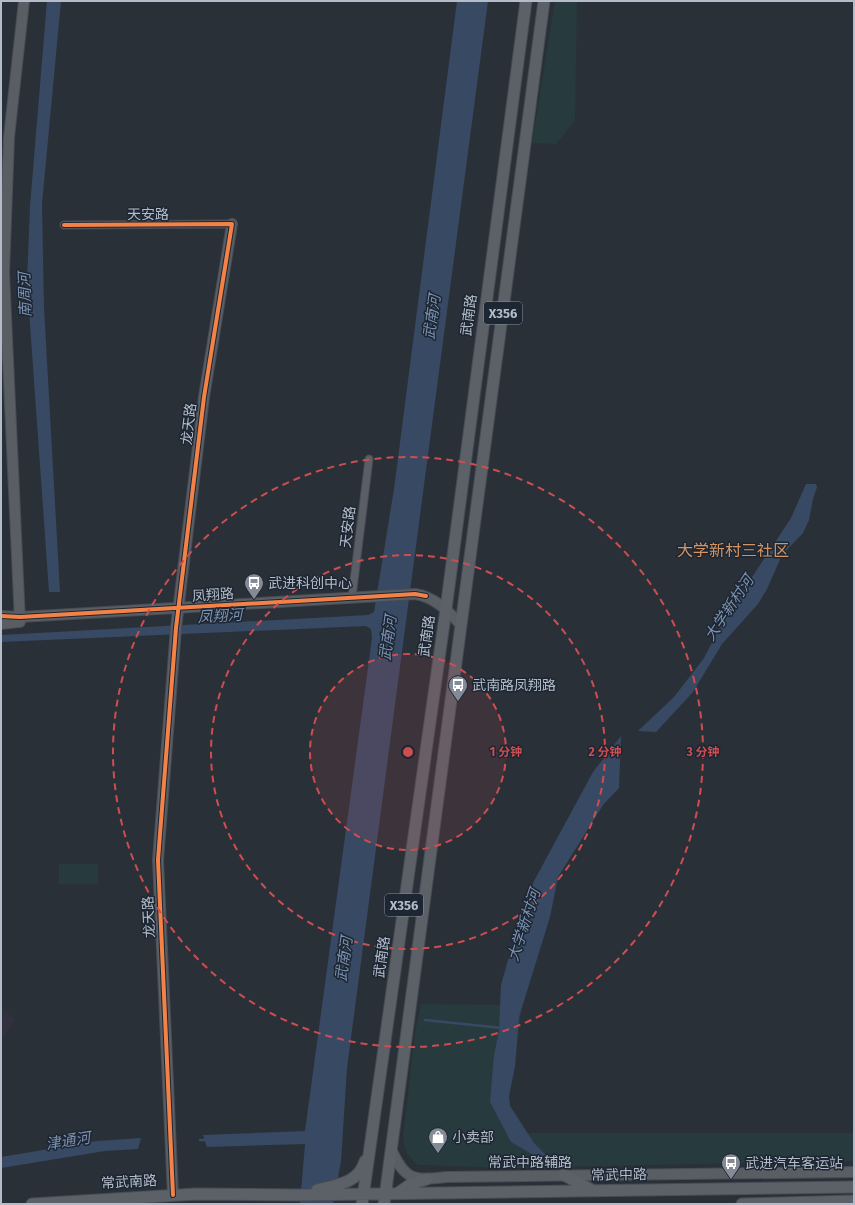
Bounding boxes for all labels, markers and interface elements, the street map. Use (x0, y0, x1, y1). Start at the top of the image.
street label: 天安路 (127, 206, 169, 223)
water label: 南周河 (15, 269, 35, 318)
water label: 武南河 (420, 291, 444, 341)
street label: 武南路 (458, 293, 480, 337)
road number: X356 (484, 302, 522, 324)
street label: 龙天路 (178, 402, 200, 446)
street label: 天安路 (337, 505, 359, 549)
district label: 大学新村三社区 (677, 541, 789, 560)
water label: 大学新村河 (701, 569, 759, 644)
bus stop icon: 武进科创中心 (243, 572, 265, 600)
place label: 武进科创中心 (268, 575, 352, 592)
street label: 凤翔路 (191, 585, 235, 605)
water label: 凤翔河 (197, 606, 246, 626)
water label: 武南河 (376, 612, 400, 662)
street label: 武南路 (416, 614, 438, 658)
bus stop icon: 武南路凤翔路 (447, 674, 469, 702)
place label: 武南路凤翔路 (472, 677, 556, 694)
centre of rings (401, 745, 415, 759)
text: 1 分钟 (490, 745, 522, 759)
text: 2 分钟 (588, 745, 622, 759)
text: 3 分钟 (685, 745, 720, 759)
water label: 大学新村河 (504, 884, 545, 963)
road number: X356 (385, 894, 423, 916)
street label: 龙天路 (139, 896, 159, 938)
water label: 武南河 (332, 933, 356, 983)
street label: 武南路 (371, 935, 393, 979)
shop icon: 小卖部 (427, 1126, 449, 1154)
water label: 津通河 (44, 1128, 95, 1153)
place label: 小卖部 (452, 1129, 494, 1146)
bus stop icon: 武进汽车客运站 (720, 1152, 742, 1180)
street label: 常武中路辅路 (488, 1154, 572, 1171)
place label: 武进汽车客运站 (745, 1155, 843, 1172)
street label: 常武中路 (591, 1166, 647, 1184)
street label: 常武南路 (101, 1172, 157, 1192)

